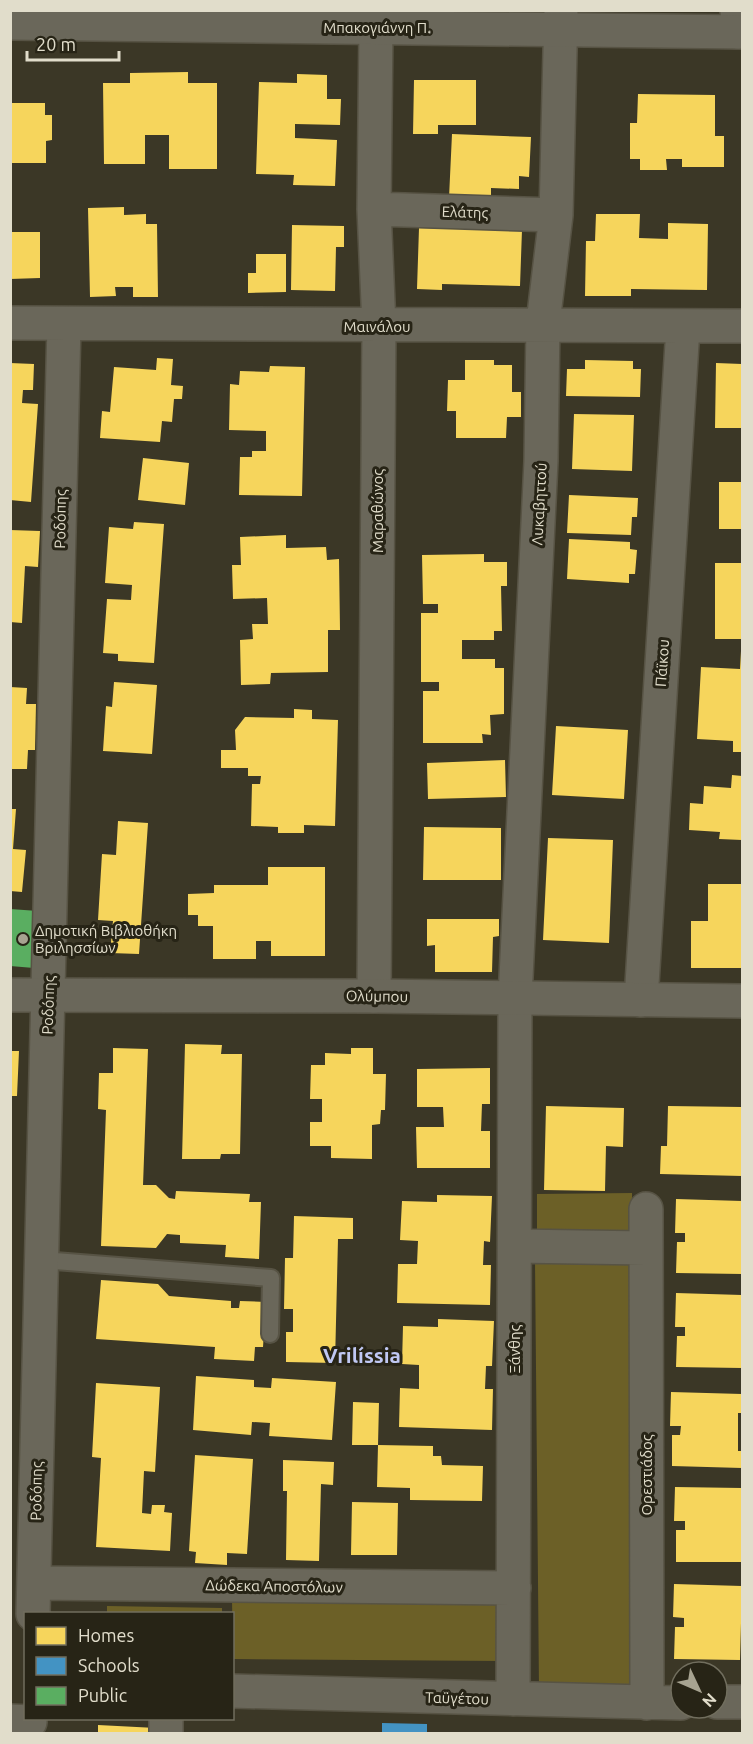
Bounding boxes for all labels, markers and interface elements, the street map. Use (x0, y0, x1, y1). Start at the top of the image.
street label: Μπακογιάννη Π. (323, 19, 431, 36)
scale bar (27, 24, 118, 62)
text: 20 m (36, 34, 76, 54)
street label: Ελάτης (441, 203, 489, 221)
street label: Μαινάλου (343, 318, 411, 335)
street label: Λυκαβηττού (528, 462, 550, 546)
street label: Μαραθώνος (369, 469, 386, 553)
street label: Ροδόπης (51, 489, 69, 549)
street label: Πάϊκου (652, 638, 672, 688)
place label: Δημοτική Βιβλιοθήκη Βριλησσίων (35, 922, 177, 956)
marker: Δημοτική Βιβλιοθήκη Βριλησσίων (16, 932, 30, 946)
street label: Ροδόπης (38, 975, 58, 1035)
street label: Ολύμπου (346, 987, 408, 1005)
street label: Ξάνθης (506, 1324, 523, 1373)
district label: Vrilíssia (323, 1343, 401, 1367)
street label: Ορεστιάδος (638, 1434, 655, 1516)
street label: Ροδόπης (27, 1461, 45, 1521)
street label: Δώδεκα Αποστόλων (205, 1576, 343, 1596)
legend (24, 1612, 234, 1720)
text: Homes (78, 1625, 135, 1645)
text: Schools (78, 1655, 140, 1675)
north arrow (669, 1660, 729, 1720)
text: Public (78, 1685, 127, 1705)
street label: Ταϋγέτου (425, 1688, 489, 1708)
text: N (699, 1690, 720, 1711)

